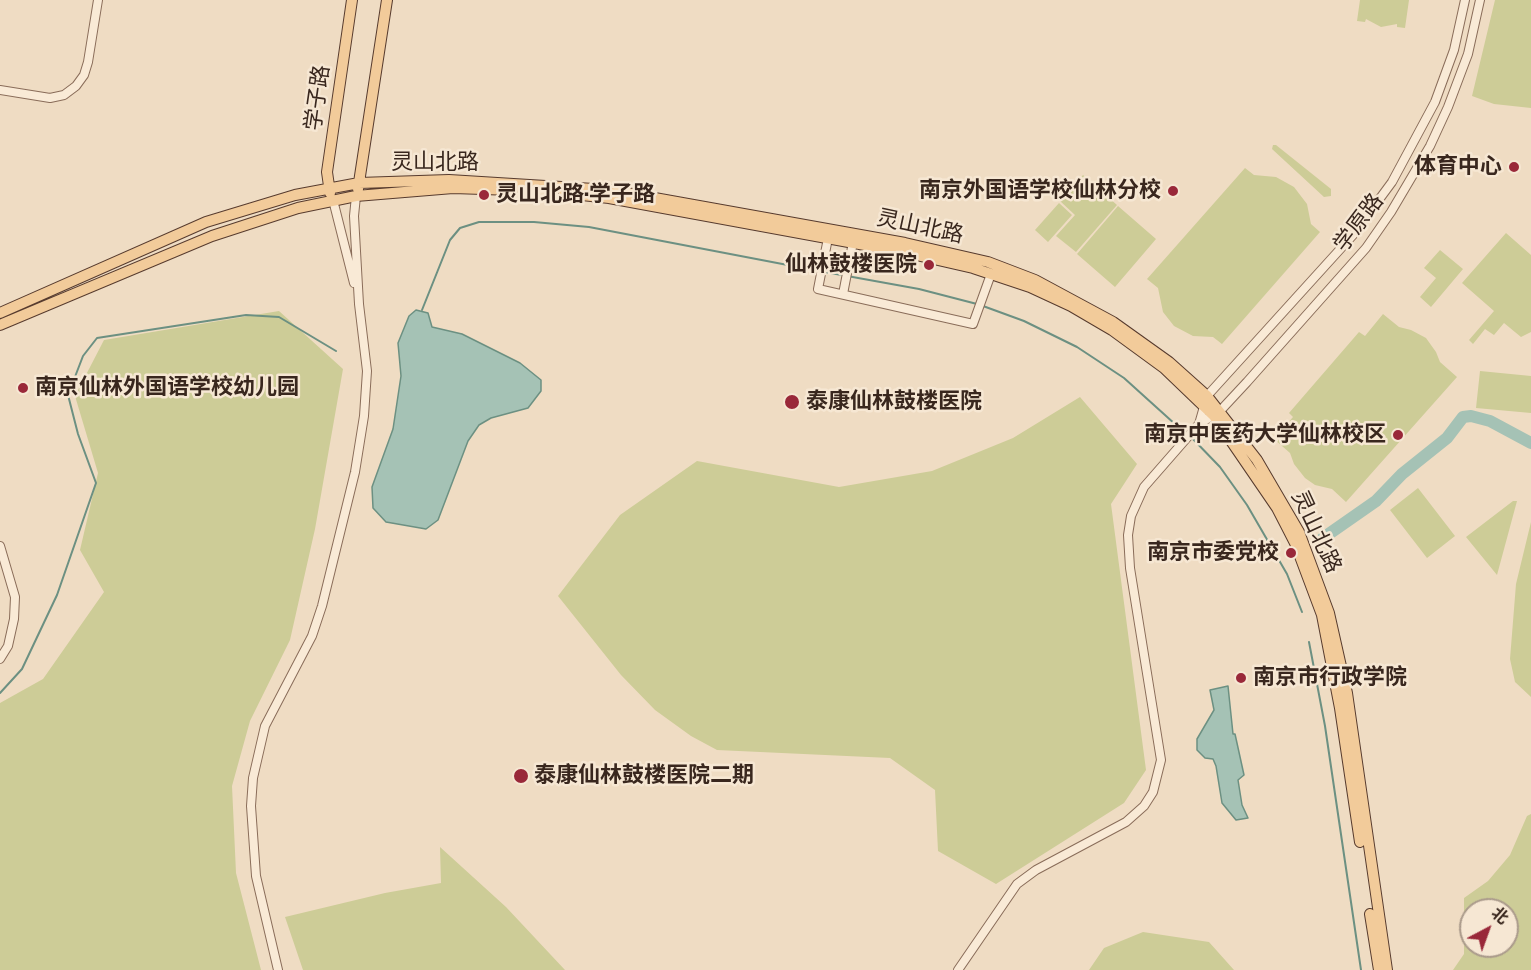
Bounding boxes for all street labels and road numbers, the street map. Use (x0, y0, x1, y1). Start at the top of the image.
street label: 学子路 (300, 63, 336, 133)
street label: 灵山北路 (391, 150, 479, 176)
street label: 学原路 (1329, 189, 1389, 257)
street label: 灵山北路 (874, 205, 966, 249)
street label: 灵山北路 (1285, 487, 1347, 577)

